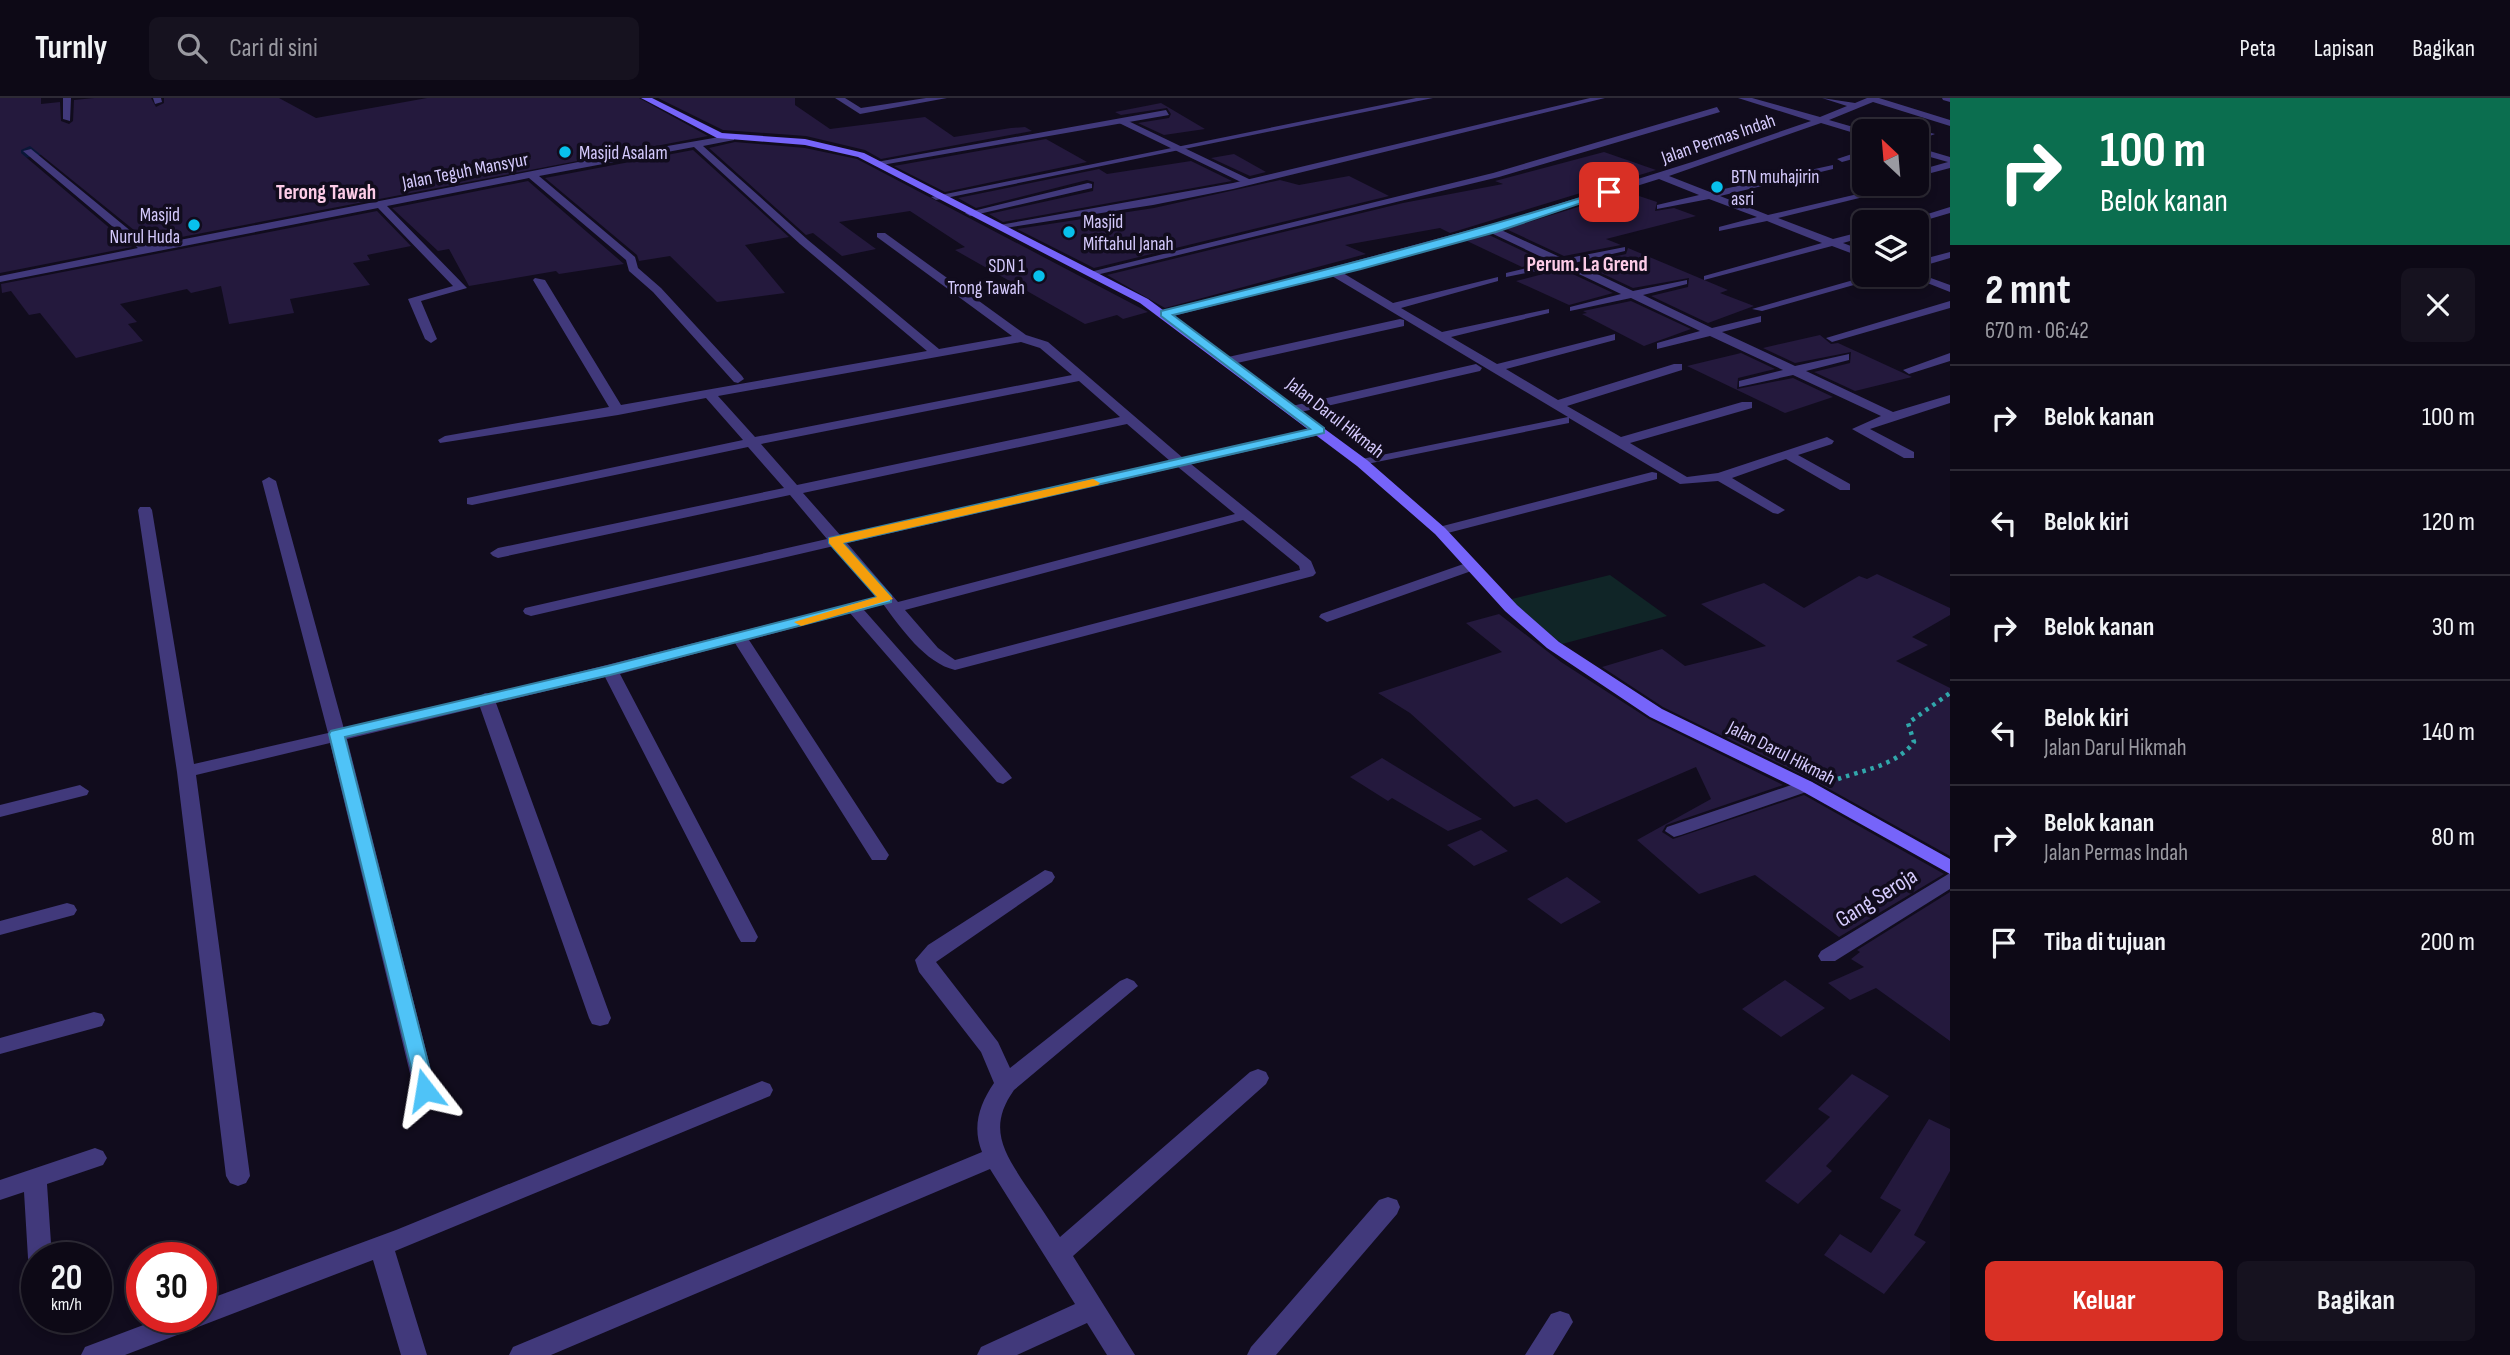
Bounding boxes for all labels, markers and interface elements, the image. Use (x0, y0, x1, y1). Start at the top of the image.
search box (149, 17, 639, 80)
text: Turnly (35, 28, 107, 68)
icon: search (173, 29, 211, 67)
text: Cari di sini (229, 33, 318, 64)
text: Peta (2240, 34, 2276, 63)
text: Lapisan (2314, 34, 2374, 63)
text: Bagikan (2412, 34, 2475, 63)
street label: Jalan Permas Indah (1658, 109, 1779, 170)
north arrow (1852, 119, 1928, 196)
map controls (1852, 119, 1929, 287)
text: 100 m (2100, 122, 2206, 181)
icon: right (1985, 126, 2076, 217)
place label: Masjid Asalam (579, 142, 668, 165)
marker: Masjid Asalam (557, 144, 573, 160)
street label: Jalan Teguh Mansyur (399, 148, 531, 195)
pin (1579, 162, 1639, 222)
place label: BTN muhajirin asri (1731, 166, 1819, 211)
icon: arrive (1590, 173, 1628, 211)
marker: BTN muhajirin asri (1709, 179, 1725, 195)
district label: Terong Tawah (276, 180, 376, 205)
text: Belok kanan (2100, 182, 2228, 221)
place label: Masjid Nurul Huda (110, 204, 180, 249)
button: layers (1852, 210, 1929, 287)
place label: Masjid Miftahul Janah (1083, 211, 1174, 256)
marker: Masjid Nurul Huda (186, 217, 202, 233)
marker: Masjid Miftahul Janah (1061, 224, 1077, 240)
district label: Perum. La Grend (1526, 252, 1648, 277)
place label: SDN 1 Trong Tawah (947, 255, 1025, 300)
text: 2 mnt (1985, 265, 2071, 316)
marker: SDN 1 Trong Tawah (1031, 268, 1047, 284)
button: close (2401, 268, 2475, 342)
text: 670 m · 06:42 (1985, 317, 2089, 345)
street label: Jalan Darul Hikmah (1281, 372, 1389, 464)
icon: right (1985, 399, 2023, 437)
text: Belok kanan (2044, 402, 2154, 433)
text: 100 m (2422, 402, 2475, 433)
icon: left (1985, 504, 2023, 542)
text: Belok kiri (2044, 507, 2129, 538)
text: 120 m (2422, 507, 2475, 538)
icon: right (1985, 609, 2023, 647)
text: Belok kanan (2044, 612, 2154, 643)
text: 30 m (2432, 612, 2475, 643)
text: Belok kiri (2044, 703, 2129, 734)
icon: left (1985, 714, 2023, 752)
street label: Jalan Darul Hikmah (1723, 716, 1839, 790)
text: 140 m (2423, 717, 2475, 748)
text: Jalan Darul Hikmah (2044, 734, 2187, 762)
text: Belok kanan (2044, 808, 2154, 839)
icon: right (1985, 819, 2023, 857)
text: 80 m (2431, 822, 2475, 853)
text: Jalan Permas Indah (2044, 839, 2188, 867)
street label: Gang Seroja (1831, 862, 1922, 934)
icon: arrive (1985, 924, 2023, 962)
text: Tiba di tujuan (2044, 927, 2166, 958)
text: 200 m (2420, 927, 2475, 958)
position arrow (388, 1053, 462, 1127)
speed limit sign: 30 (126, 1242, 217, 1333)
text: 20 (51, 1257, 83, 1300)
button: Keluar (1985, 1261, 2223, 1341)
button: Bagikan (2237, 1261, 2475, 1341)
text: km/h (51, 1294, 82, 1315)

